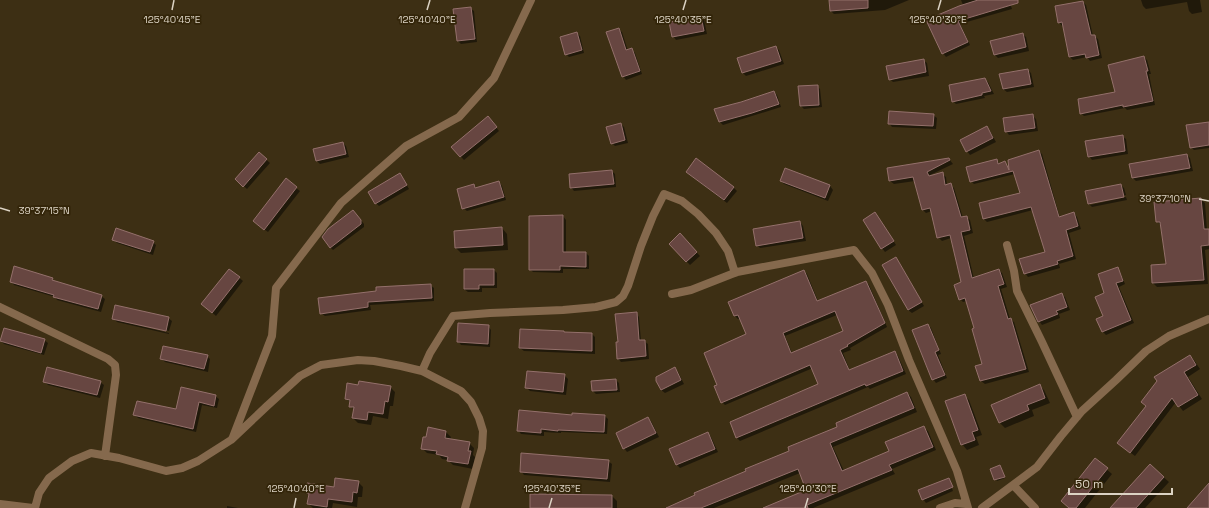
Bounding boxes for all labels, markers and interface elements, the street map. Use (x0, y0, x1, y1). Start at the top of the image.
text: 125°40'45"E (144, 13, 201, 26)
text: 125°40'40"E (398, 13, 456, 26)
text: 125°40'35"E (654, 13, 712, 26)
text: 125°40'30"E (909, 13, 967, 26)
text: 39°37'10"N (1139, 192, 1191, 205)
text: 39°37'15"N (18, 204, 70, 217)
scale bar (1069, 470, 1172, 496)
text: 50 m (1075, 476, 1103, 492)
text: 125°40'40"E (267, 482, 325, 495)
text: 125°40'35"E (523, 482, 581, 495)
text: 125°40'30"E (779, 482, 837, 495)

